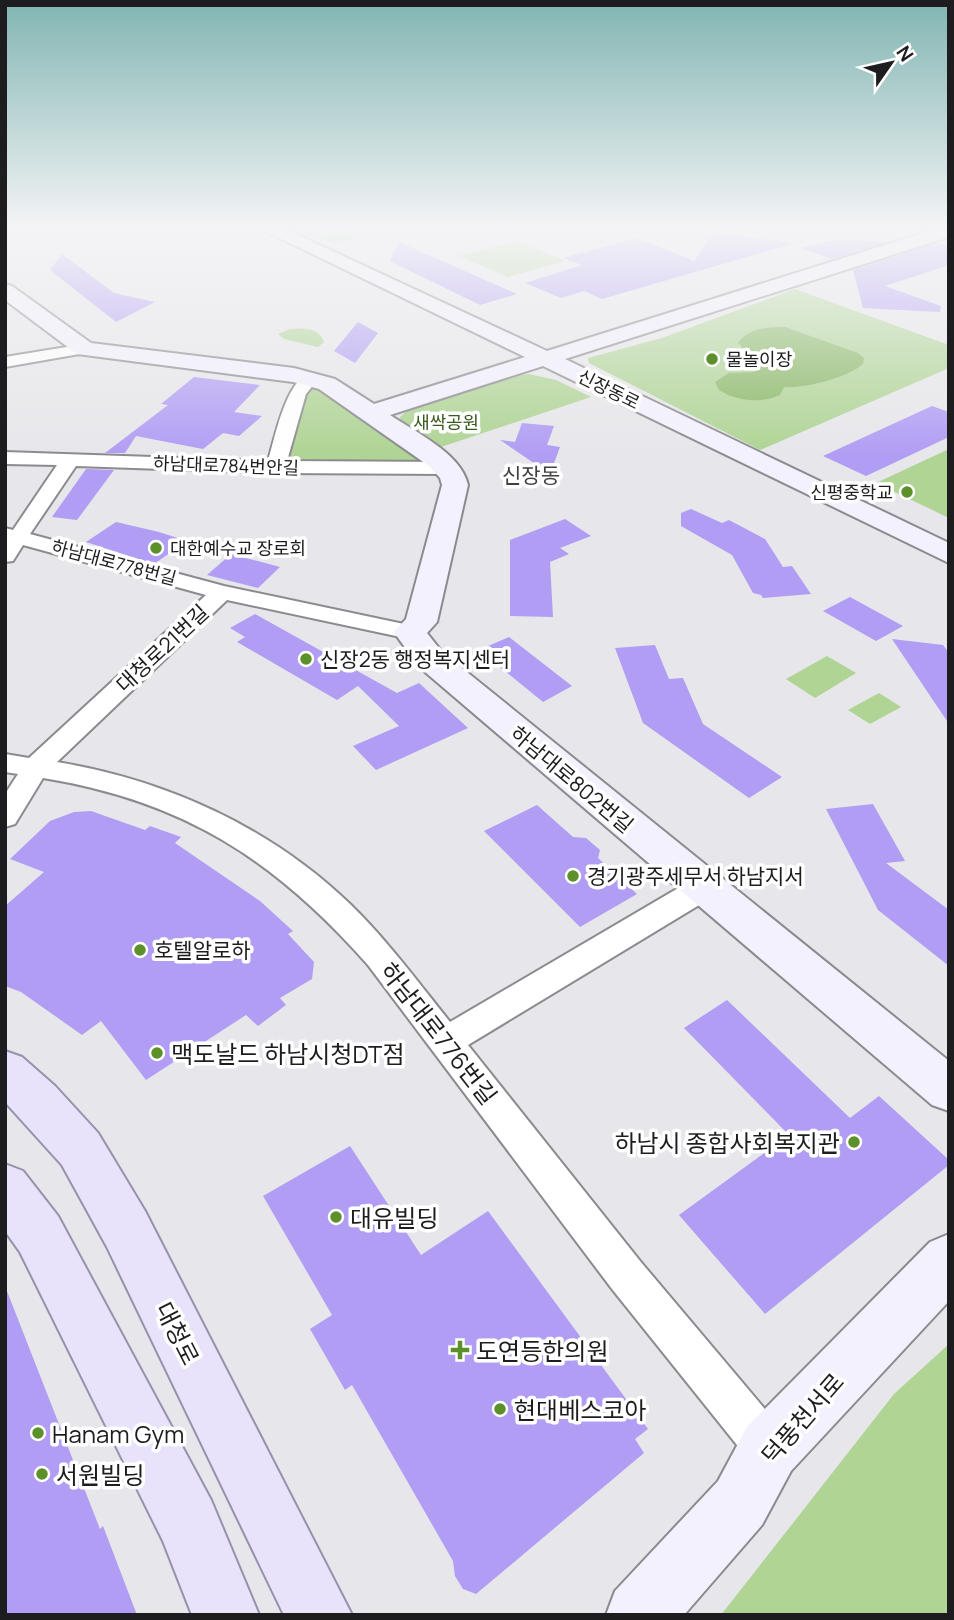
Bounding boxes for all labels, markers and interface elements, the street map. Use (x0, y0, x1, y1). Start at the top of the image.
north arrow (856, 28, 926, 98)
text: N (890, 41, 920, 66)
place label: 물놀이장 (726, 347, 792, 371)
marker: 물놀이장 (704, 351, 720, 367)
street label: 신장동로 (574, 364, 644, 414)
park label: 새싹공원 (413, 410, 479, 434)
street label: 하남대로784번안길 (153, 450, 299, 480)
district label: 신장동 (502, 461, 560, 489)
place label: 신평중학교 (810, 480, 893, 504)
marker: 신평중학교 (899, 484, 915, 500)
street label: 하남대로778번길 (49, 534, 179, 590)
place label: 대한예수교 장로회 (170, 536, 306, 560)
marker: 대한예수교 장로회 (148, 540, 164, 556)
street label: 대청로21번길 (110, 598, 214, 698)
place label: 신장2동 행정복지센터 (320, 645, 510, 673)
marker: 신장2동 행정복지센터 (298, 651, 314, 667)
street label: 하남대로802번길 (504, 719, 640, 839)
place label: 경기광주세무서 하남지서 (587, 862, 804, 890)
marker: 경기광주세무서 하남지서 (565, 868, 581, 884)
place label: 호텔알로하 (154, 936, 251, 964)
marker: 호텔알로하 (132, 942, 148, 958)
street label: 하남대로776번길 (373, 955, 505, 1111)
place label: 맥도날드 하남시청DT점 (171, 1037, 404, 1070)
marker: 맥도날드 하남시청DT점 (149, 1045, 165, 1061)
place label: 하남시 종합사회복지관 (614, 1126, 840, 1159)
marker: 하남시 종합사회복지관 (846, 1134, 862, 1150)
place label: 대유빌딩 (350, 1201, 438, 1234)
marker: 대유빌딩 (328, 1209, 344, 1225)
street label: 대청로 (148, 1296, 208, 1370)
place label: 도연등한의원 (476, 1334, 608, 1367)
marker: 도연등한의원 (450, 1340, 470, 1360)
street label: 덕풍천서로 (753, 1366, 851, 1470)
place label: 현대베스코아 (514, 1393, 646, 1426)
marker: 현대베스코아 (492, 1401, 508, 1417)
place label: Hanam Gym (52, 1417, 184, 1450)
marker: Hanam Gym (30, 1425, 46, 1441)
place label: 서원빌딩 (56, 1458, 144, 1491)
marker: 서원빌딩 (34, 1466, 50, 1482)

